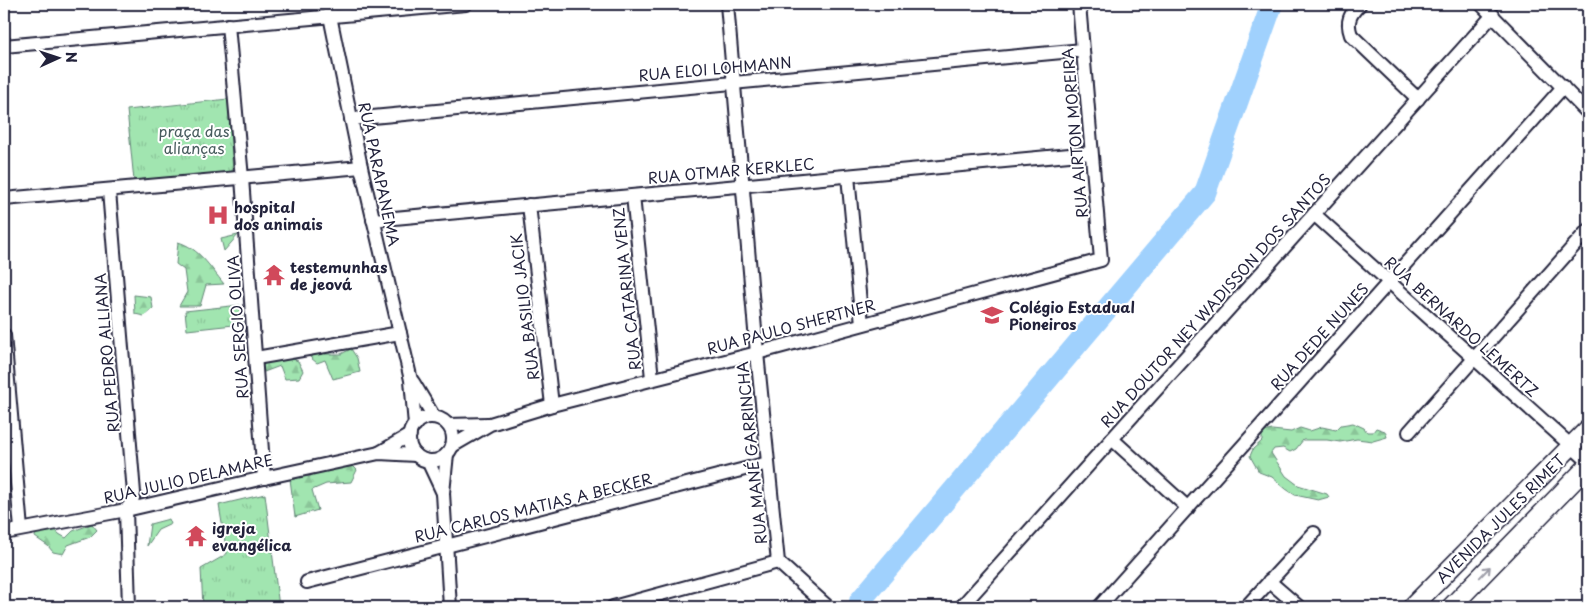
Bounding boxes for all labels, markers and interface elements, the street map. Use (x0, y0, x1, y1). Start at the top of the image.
north arrow (32, 32, 82, 82)
street label: RUA AIRTON MOREIRA (1055, 47, 1093, 219)
street label: RUA ELOI LOHMANN (637, 50, 793, 86)
text: N (61, 51, 82, 63)
street label: RUA PARAPANEMA (353, 100, 407, 248)
park label: praça das alianças (159, 119, 230, 159)
street label: RUA OTMAR KERKLEC (647, 151, 815, 189)
street label: RUA DOUTOR NEY WADISSON DOS SANTOS (1094, 168, 1336, 432)
place label: hospital dos animais (234, 195, 323, 235)
hospital icon: hospital dos animais (205, 202, 231, 228)
street label: RUA CATARINA VENZ (606, 206, 646, 372)
street label: RUA BASILIO JACIK (504, 232, 544, 382)
street label: RUA BERNARDO LEMERTZ (1380, 250, 1544, 402)
street label: RUA SERGIO OLIVA (221, 254, 253, 400)
place label: testemunhas de jeová (290, 255, 388, 295)
temple icon: testemunhas de jeová (261, 262, 287, 288)
street label: RUA PEDRO ALLIANA (88, 272, 124, 434)
street label: RUA DEDE NUNES (1264, 277, 1374, 395)
street label: RUA PAULO SHERTNER (704, 292, 878, 360)
place label: Colégio Estadual Pioneiros (1009, 295, 1135, 335)
school or university icon: Colégio Estadual Pioneiros (979, 302, 1005, 328)
street label: RUA MANÉ GARRINCHA (730, 360, 772, 546)
street label: RUA JULIO DELAMARE (101, 447, 275, 509)
street label: AVENIDA JULES RIMET (1430, 448, 1570, 588)
street label: RUA CARLOS MATIAS A BECKER (412, 466, 654, 548)
place label: igreja evangélica (212, 516, 292, 556)
temple icon: igreja evangélica (183, 523, 209, 549)
one-way arrow (1479, 566, 1491, 579)

